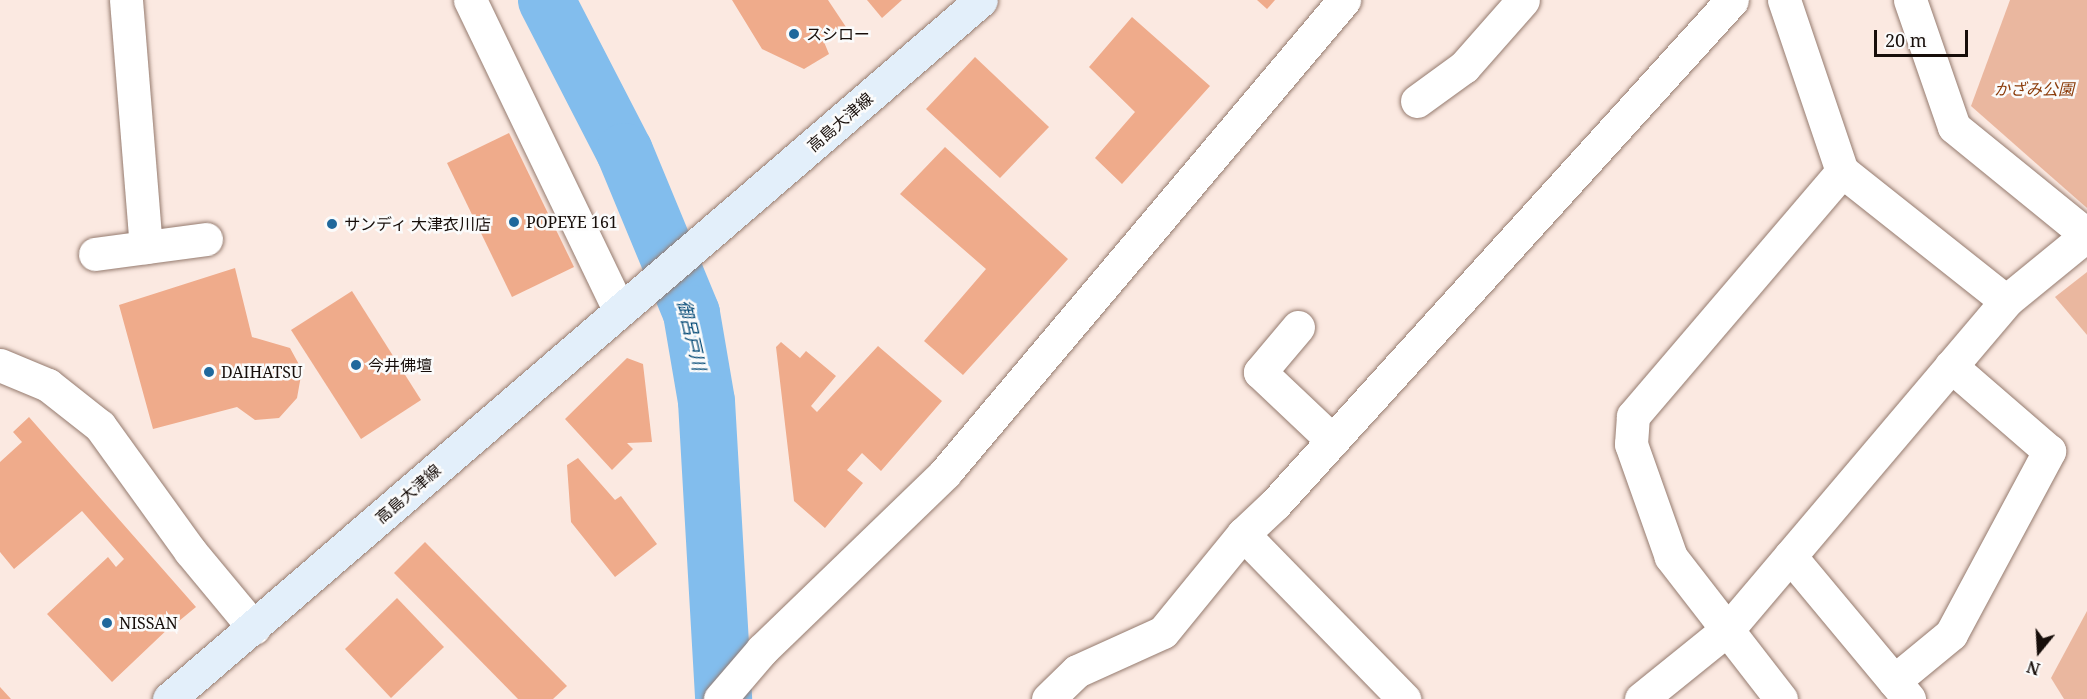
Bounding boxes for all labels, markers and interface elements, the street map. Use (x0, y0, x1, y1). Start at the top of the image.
scale bar (1877, 18, 1972, 56)
place label: スシロー (806, 24, 870, 44)
marker: スシロー (787, 27, 801, 41)
text: 20 m (1885, 28, 1927, 52)
park label: かざみ公園 (1994, 79, 2074, 99)
street label: 高島大津線 (804, 89, 876, 155)
place label: POPEYE 161 (526, 212, 618, 232)
place label: サンディ 大津衣川店 (344, 214, 492, 234)
marker: POPEYE 161 (507, 215, 521, 229)
marker: サンディ 大津衣川店 (325, 217, 339, 231)
water label: 御呂戸川 (673, 297, 711, 373)
place label: 今井佛壇 (368, 355, 432, 375)
marker: 今井佛壇 (349, 358, 363, 372)
place label: DAIHATSU (221, 362, 302, 382)
marker: DAIHATSU (202, 365, 216, 379)
street label: 高島大津線 (372, 461, 444, 527)
place label: NISSAN (119, 613, 178, 633)
marker: NISSAN (100, 616, 114, 630)
north arrow (2009, 621, 2069, 681)
text: N (2024, 656, 2043, 681)

